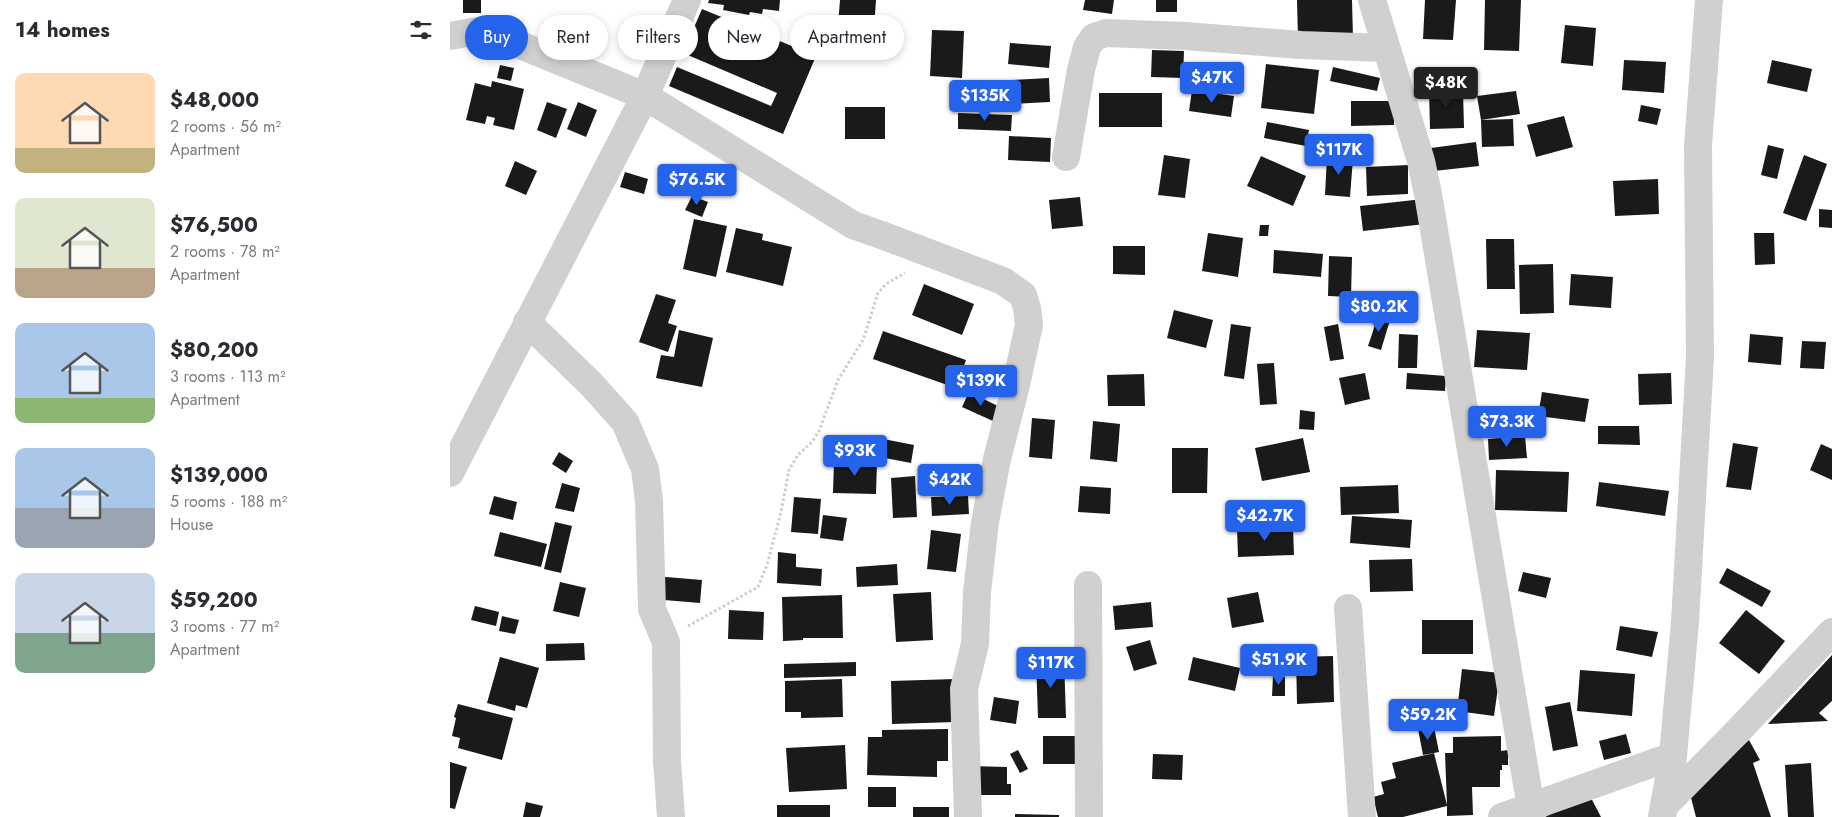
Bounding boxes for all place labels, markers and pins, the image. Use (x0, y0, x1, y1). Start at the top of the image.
pin: $47K (1182, 62, 1242, 104)
pin: $48K (1416, 66, 1476, 109)
pin: $135K (950, 80, 1020, 122)
pin: $117K (1304, 134, 1374, 176)
pin: $76.5K (656, 164, 738, 206)
pin: $80.2K (1338, 290, 1420, 333)
pin: $139K (946, 364, 1016, 407)
pin: $73.3K (1466, 406, 1548, 448)
pin: $93K (825, 434, 885, 477)
pin: $42K (920, 464, 980, 506)
pin: $42.7K (1224, 500, 1306, 542)
pin: $51.9K (1238, 644, 1320, 686)
pin: $117K (1016, 646, 1086, 689)
pin: $59.2K (1387, 698, 1469, 741)

